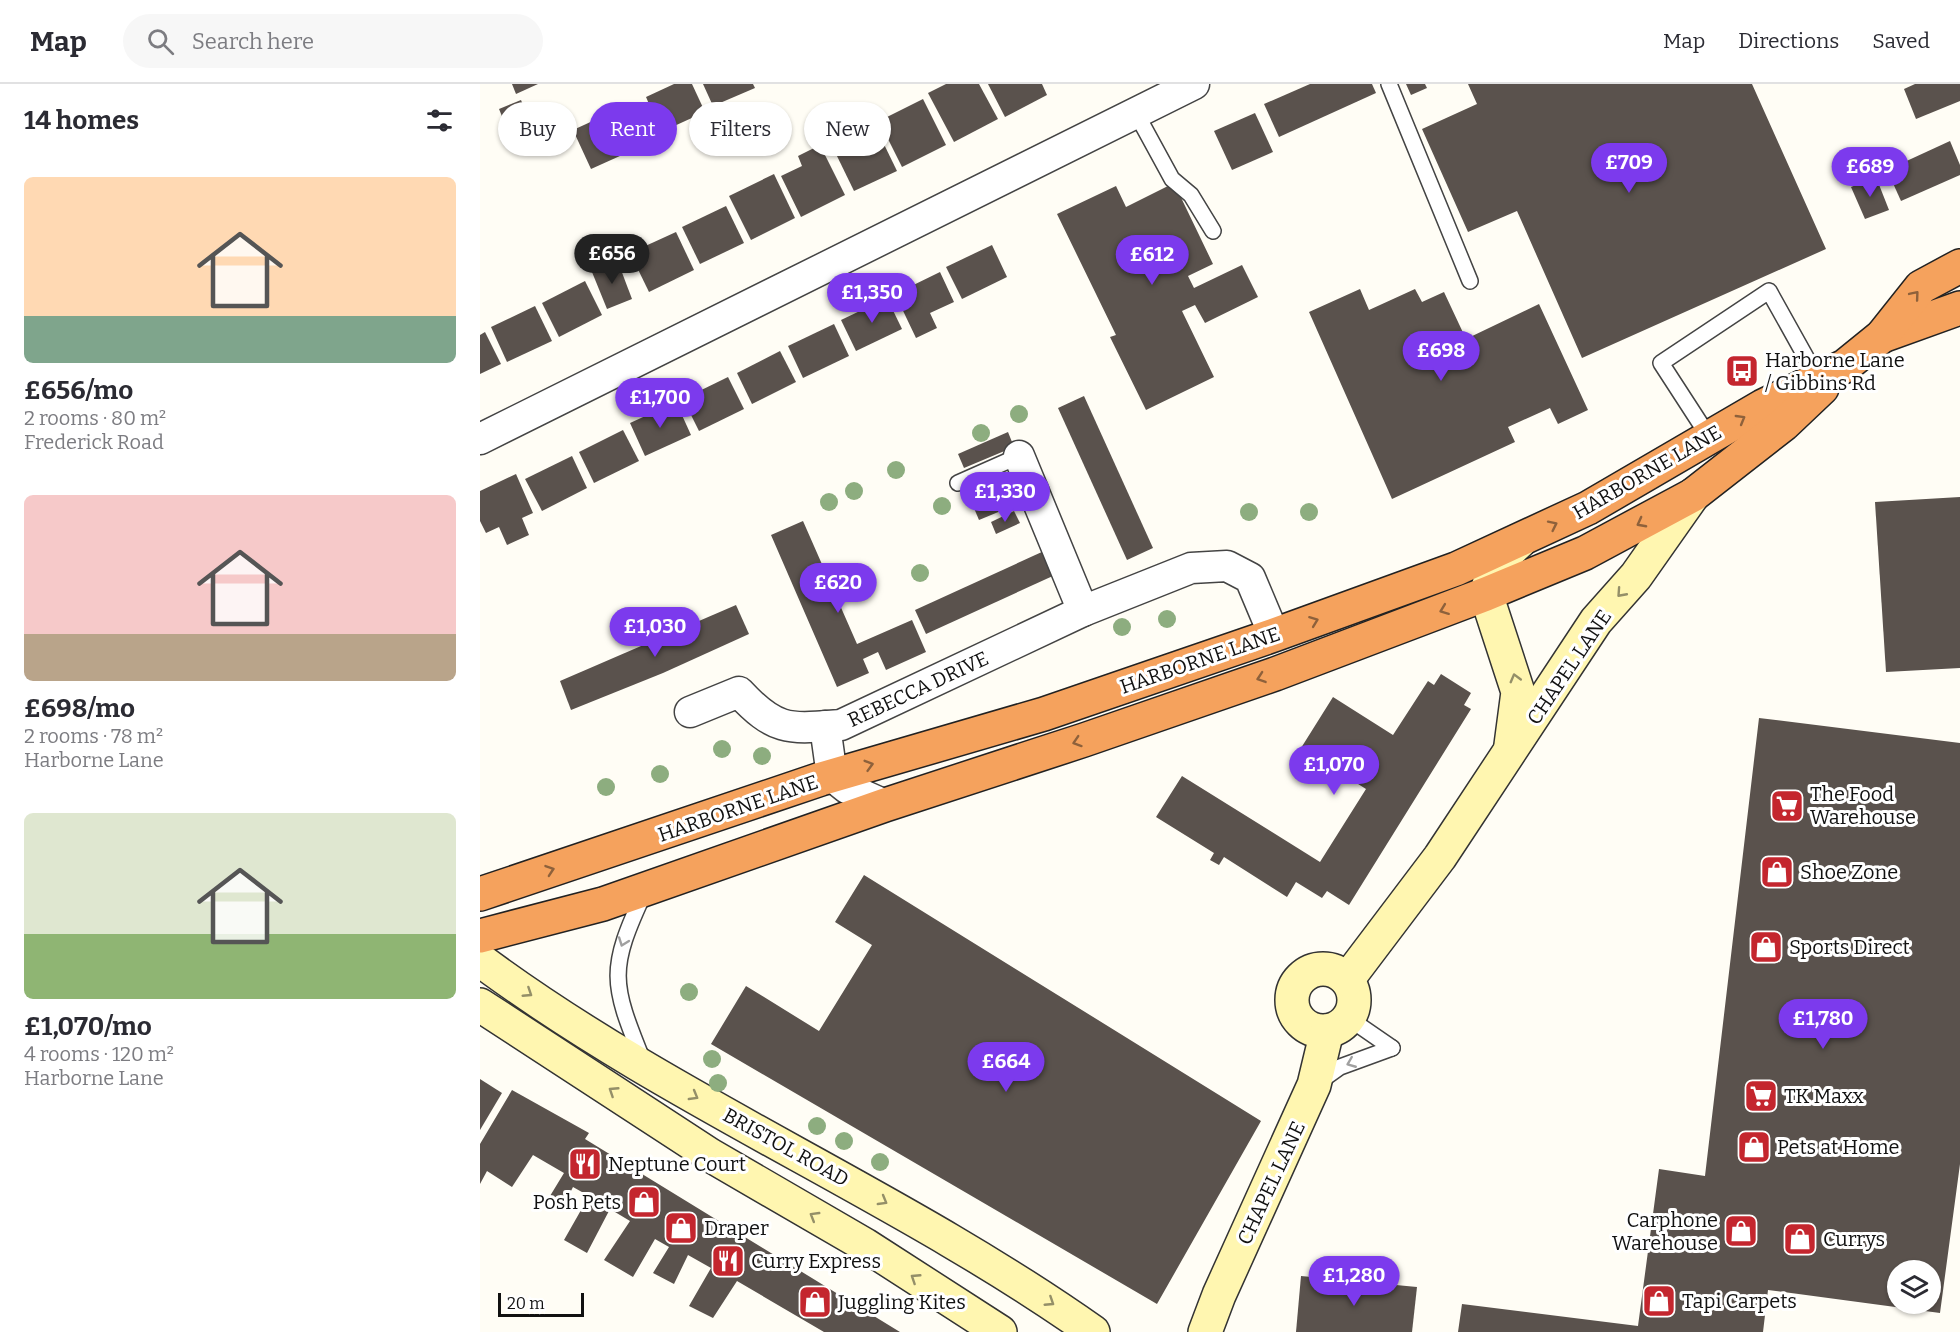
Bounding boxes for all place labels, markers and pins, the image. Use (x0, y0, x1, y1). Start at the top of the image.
pin: £709 (1593, 143, 1665, 194)
pin: £689 (1834, 147, 1906, 198)
pin: £656 (576, 234, 648, 285)
pin: £612 (1116, 235, 1188, 286)
pin: £1,350 (823, 273, 921, 324)
pin: £698 (1405, 331, 1477, 382)
place label: Harborne Lane / Gibbins Rd (1765, 348, 1905, 395)
bus stop icon: Harborne Lane / Gibbins Rd (1724, 353, 1760, 389)
pin: £1,700 (611, 378, 709, 429)
pin: £1,330 (956, 472, 1054, 523)
pin: £620 (802, 563, 874, 614)
pin: £1,030 (606, 607, 704, 658)
pin: £1,070 (1285, 745, 1383, 796)
place label: The Food Warehouse (1810, 782, 1916, 829)
supermarket icon: The Food Warehouse (1769, 788, 1805, 824)
shop icon: Shoe Zone (1759, 854, 1795, 890)
place label: Shoe Zone (1800, 860, 1898, 884)
shop icon: Sports Direct (1748, 929, 1784, 965)
place label: Sports Direct (1789, 935, 1910, 959)
pin: £1,780 (1774, 999, 1872, 1050)
pin: £664 (970, 1042, 1042, 1093)
supermarket icon: TK Maxx (1743, 1078, 1779, 1114)
place label: TK Maxx (1784, 1084, 1864, 1108)
shop icon: Pets at Home (1736, 1129, 1772, 1165)
place label: Pets at Home (1777, 1135, 1899, 1159)
restaurant icon: Neptune Court (567, 1146, 603, 1182)
place label: Neptune Court (608, 1152, 746, 1176)
shop icon: Posh Pets (626, 1184, 662, 1220)
place label: Posh Pets (533, 1190, 621, 1214)
place label: Carphone Warehouse (1612, 1208, 1718, 1255)
shop icon: Draper (663, 1210, 699, 1246)
shop icon: Carphone Warehouse (1723, 1213, 1759, 1249)
place label: Draper (704, 1216, 769, 1240)
shop icon: Currys (1782, 1221, 1818, 1257)
place label: Currys (1823, 1227, 1885, 1251)
restaurant icon: Curry Express (710, 1243, 746, 1279)
place label: Curry Express (751, 1249, 881, 1273)
pin: £1,280 (1305, 1256, 1403, 1307)
shop icon: Tapi Carpets (1641, 1283, 1677, 1319)
shop icon: Juggling Kites (797, 1284, 833, 1320)
place label: Tapi Carpets (1682, 1289, 1797, 1313)
place label: Juggling Kites (837, 1290, 966, 1314)

